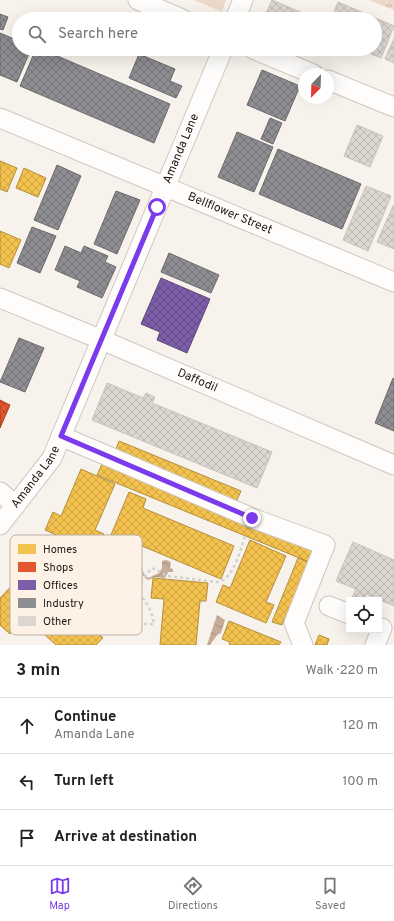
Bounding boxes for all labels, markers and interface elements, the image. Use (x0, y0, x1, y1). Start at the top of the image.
search box (12, 12, 382, 56)
icon: search (26, 23, 48, 45)
text: Search here (58, 25, 138, 44)
north arrow (298, 68, 334, 104)
street label: Amanda Lane (160, 111, 203, 186)
street label: Bellflower Street (185, 189, 275, 238)
route start (148, 198, 166, 216)
street label: Daffodil (175, 365, 220, 396)
street label: Amanda Lane (8, 444, 64, 512)
route end (243, 509, 261, 527)
legend (10, 535, 142, 635)
text: Homes (43, 543, 77, 557)
text: Shops (43, 561, 73, 575)
text: Offices (43, 579, 78, 593)
text: Industry (43, 597, 84, 611)
map controls (346, 597, 382, 633)
button: locate (346, 597, 382, 633)
text: Other (43, 615, 72, 629)
text: 3 min (16, 660, 60, 682)
text: Walk · 220 m (306, 663, 378, 679)
text: Continue (54, 708, 116, 727)
icon: ahead (16, 715, 38, 737)
text: 120 m (343, 718, 378, 734)
text: Amanda Lane (54, 727, 134, 743)
icon: left (16, 771, 38, 793)
text: Turn left (54, 772, 114, 791)
text: 100 m (342, 774, 378, 790)
icon: arrive (16, 827, 38, 849)
text: Arrive at destination (54, 828, 197, 847)
tab: Map (49, 875, 71, 913)
tab: Directions (168, 875, 218, 913)
tab: Saved (315, 875, 345, 913)

